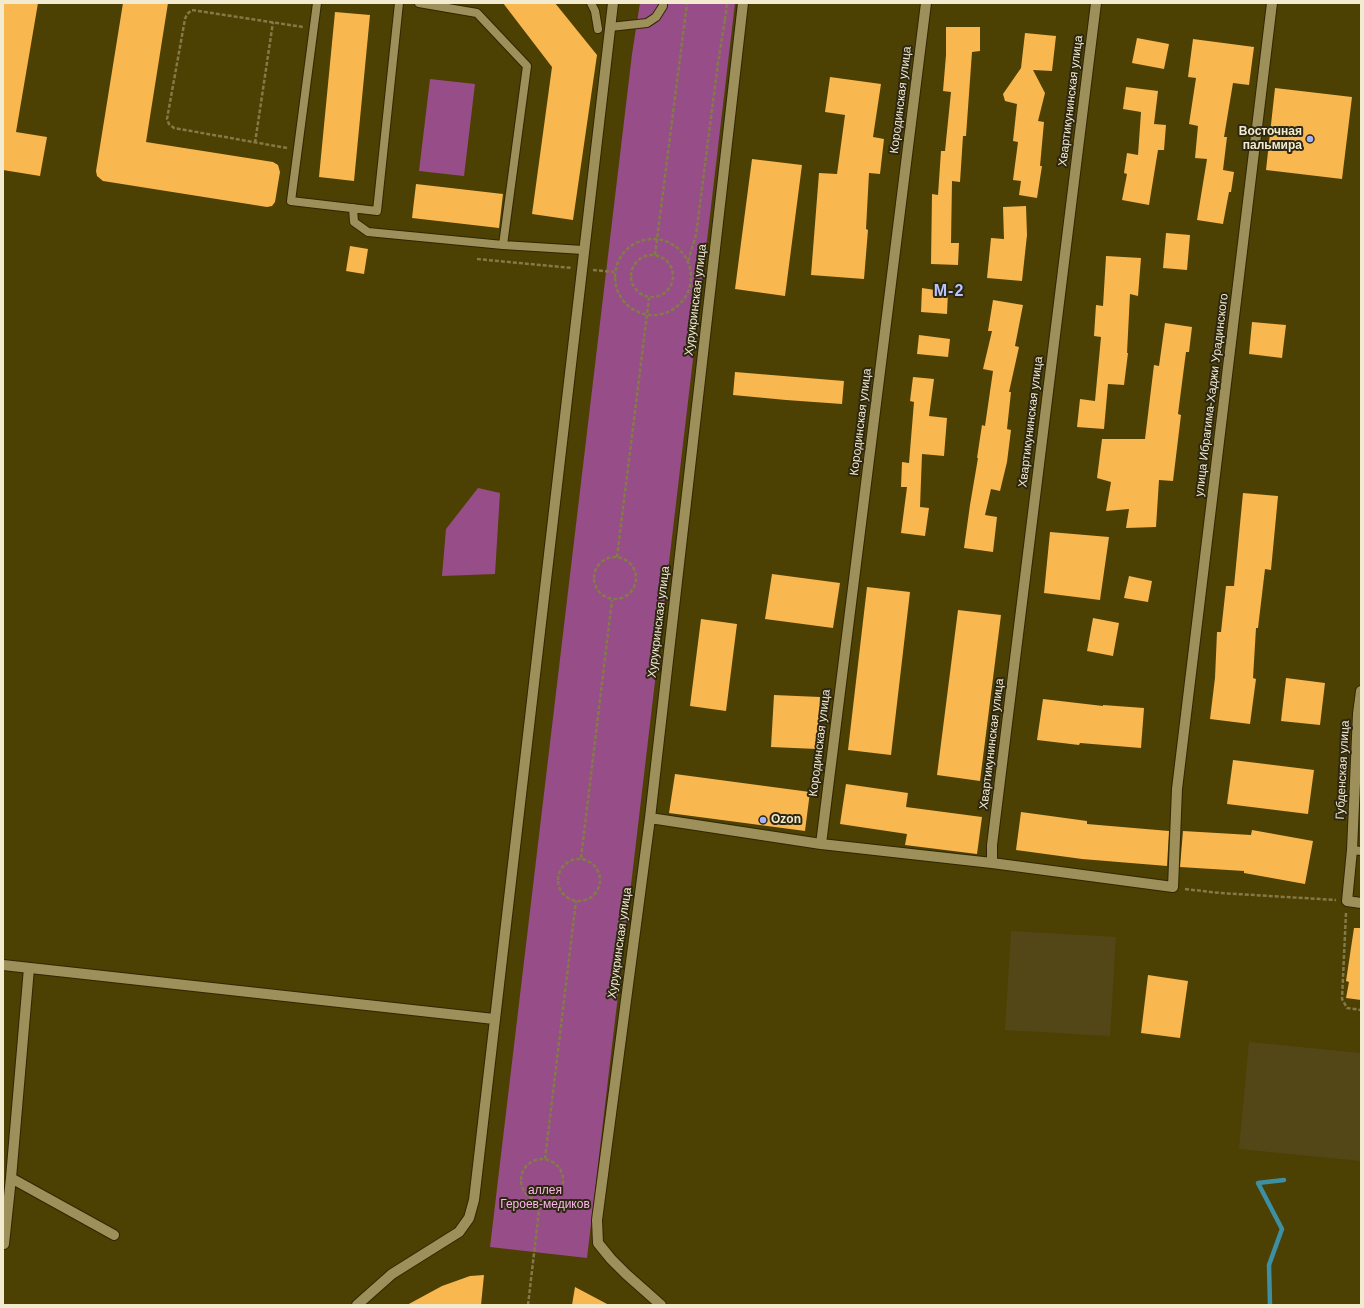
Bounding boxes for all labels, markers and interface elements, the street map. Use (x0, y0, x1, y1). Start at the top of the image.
street label: Хвартикунинская улица (1056, 35, 1086, 167)
street label: Кородинская улица (887, 45, 915, 155)
place label: Восточная пальмира (1239, 125, 1302, 153)
marker: Восточная пальмира (1305, 134, 1315, 144)
street label: Хурукринская улица (682, 243, 710, 357)
district label: М-2 (934, 282, 964, 302)
street label: улица Ибрагима-Хаджи Урадинского (1192, 293, 1232, 497)
street label: Хвартикунинская улица (1016, 356, 1046, 488)
street label: Кородинская улица (847, 367, 875, 477)
street label: Хурукринская улица (645, 565, 673, 679)
street label: Хвартикунинская улица (977, 678, 1007, 810)
street label: Кородинская улица (806, 688, 834, 798)
street label: Губденская улица (1333, 720, 1353, 820)
place label: Ozon (771, 813, 801, 827)
marker: Ozon (758, 815, 768, 825)
street label: Хурукринская улица (605, 886, 635, 1000)
park label: аллея Героев-медиков (500, 1184, 590, 1212)

